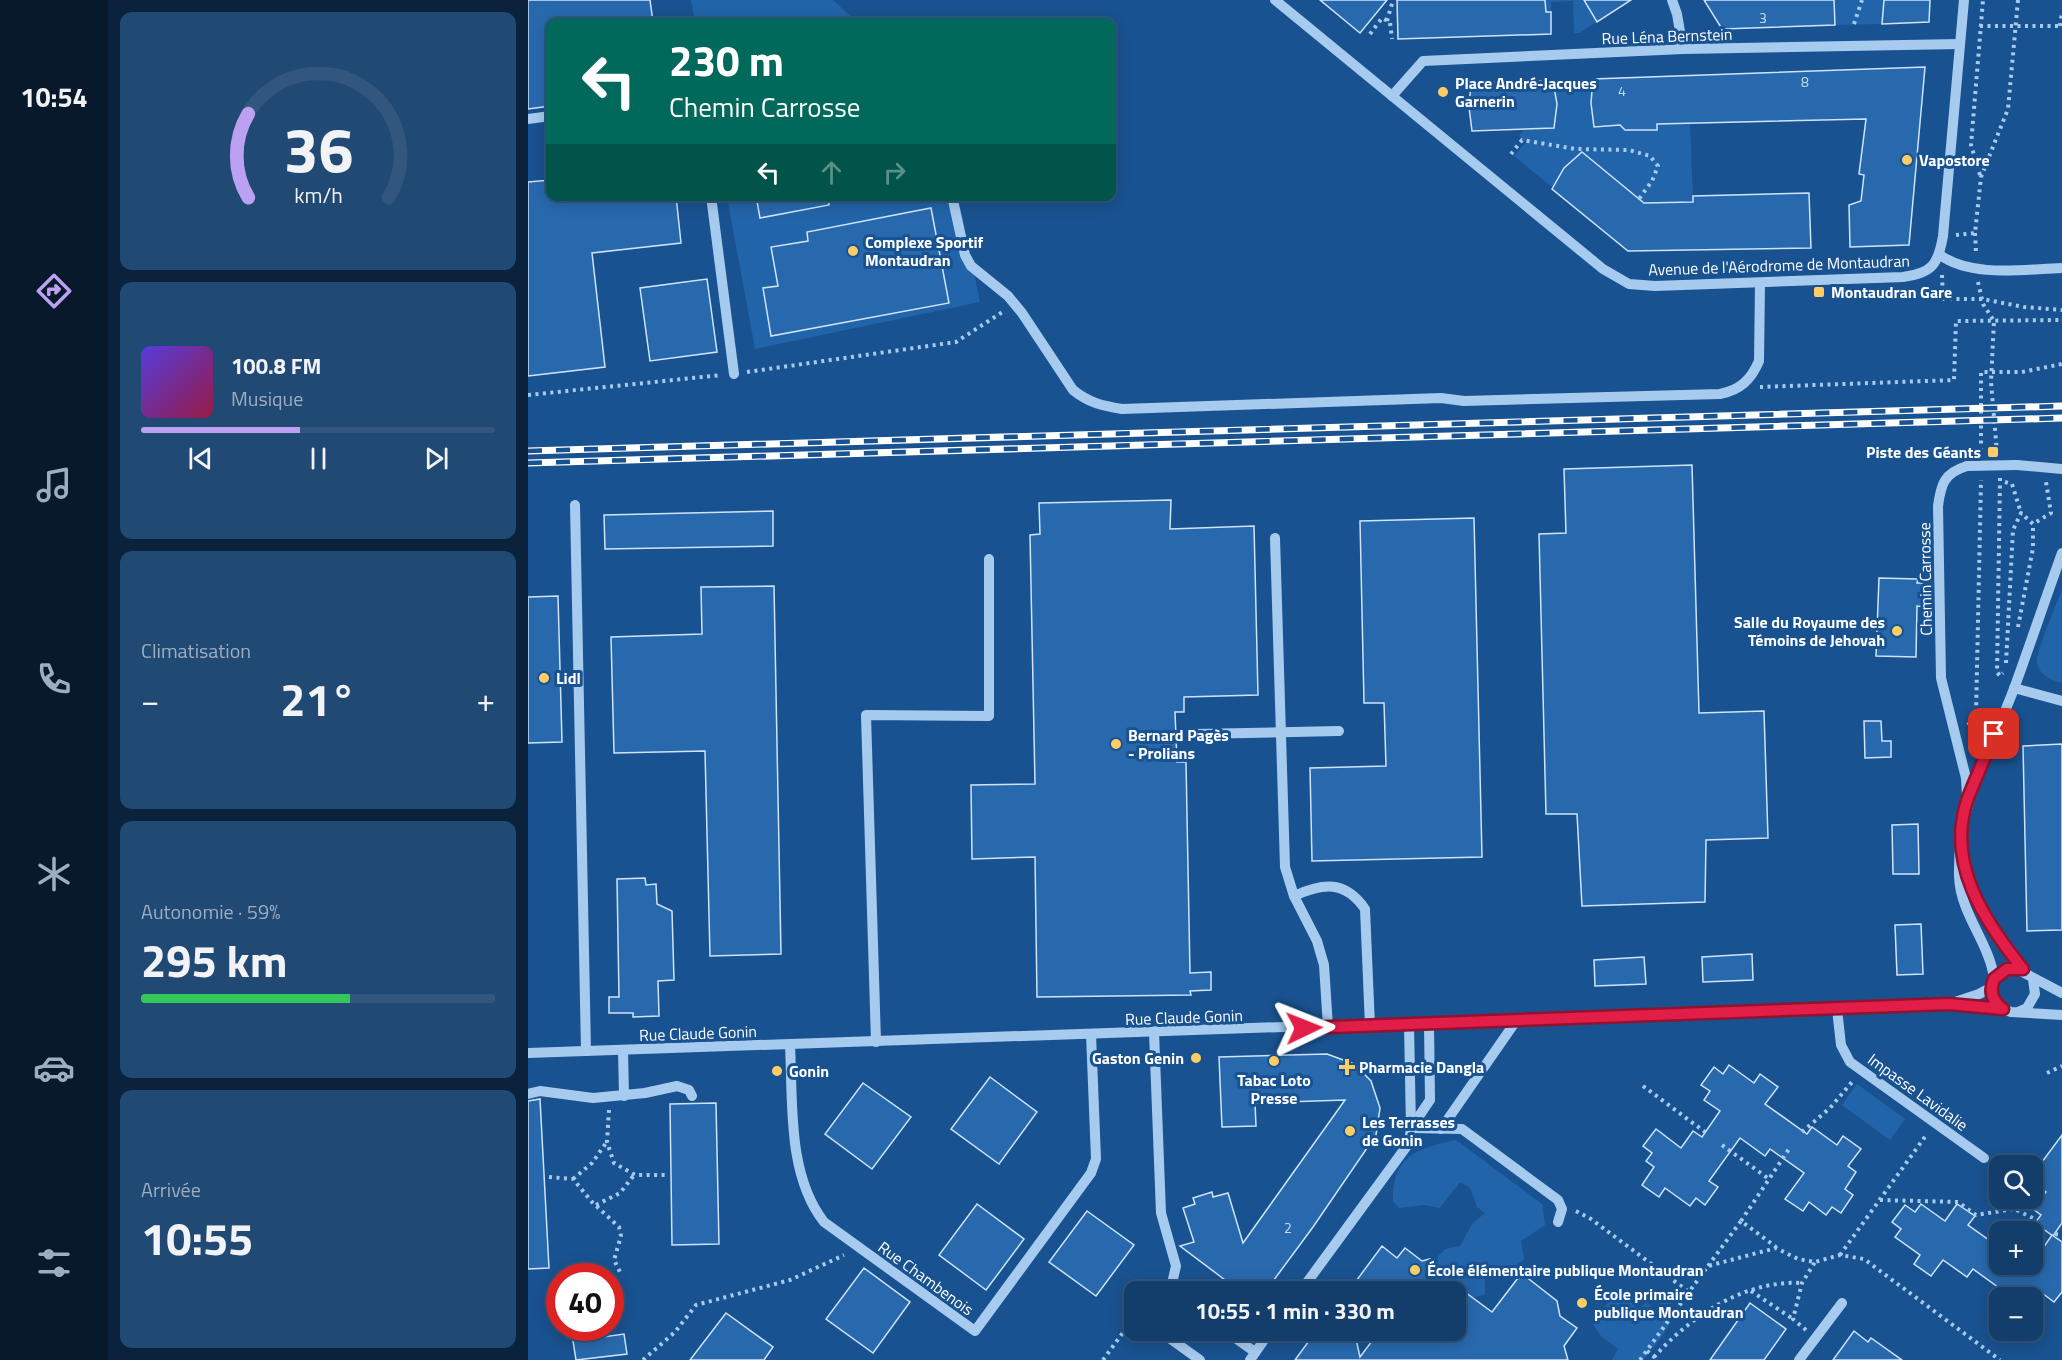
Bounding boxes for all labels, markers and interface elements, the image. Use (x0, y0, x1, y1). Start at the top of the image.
house number: 3 (1759, 7, 1767, 28)
street label: Rue Léna Bernstein (1601, 22, 1733, 50)
text: 230 m (669, 28, 784, 92)
icon: left (570, 42, 648, 120)
place label: Place André-Jacques Garnerin (1455, 71, 1597, 113)
house number: 8 (1801, 71, 1809, 92)
text: 10:54 (20, 76, 88, 117)
house number: 4 (1618, 80, 1626, 101)
marker: Place André-Jacques Garnerin (1436, 85, 1450, 99)
text: Chemin Carrosse (669, 86, 860, 127)
text: 36 (283, 101, 353, 196)
place label: Vapostore (1919, 148, 1990, 172)
marker: Vapostore (1900, 153, 1914, 167)
icon: left (752, 156, 785, 189)
icon: ahead (815, 156, 848, 189)
icon: right (878, 156, 911, 189)
text: km/h (294, 179, 342, 211)
place label: Complexe Sportif Montaudran (865, 230, 984, 272)
marker: Complexe Sportif Montaudran (846, 244, 860, 258)
street label: Avenue de l'Aérodrome de Montaudran (1648, 248, 1910, 282)
icon: directions (33, 270, 75, 312)
place label: Montaudran Gare (1831, 280, 1952, 304)
marker: Montaudran Gare (1812, 285, 1826, 299)
text: 100.8 FM (231, 349, 321, 383)
text: Musique (231, 383, 303, 414)
place label: Piste des Géants (1866, 440, 1981, 464)
icon: previous (184, 442, 217, 475)
icon: pause (302, 442, 335, 475)
icon: next (420, 442, 453, 475)
marker: Piste des Géants (1986, 445, 2000, 459)
icon: music (33, 464, 75, 506)
street label: Chemin Carrosse (1912, 522, 1938, 636)
place label: Salle du Royaume des Témoins de Jehovah (1734, 610, 1885, 652)
marker: Salle du Royaume des Témoins de Jehovah (1890, 624, 1904, 638)
text: Climatisation (141, 635, 251, 666)
icon: phone (33, 658, 75, 700)
text: 21° (280, 665, 356, 733)
place label: Lidl (556, 666, 581, 690)
marker: Lidl (537, 671, 551, 685)
text: − (141, 675, 159, 725)
text: + (477, 675, 495, 725)
pin (1968, 708, 2019, 759)
icon: arrive (1977, 717, 2010, 750)
place label: Bernard Pagès - Prolians (1128, 723, 1229, 765)
marker: Bernard Pagès - Prolians (1109, 737, 1123, 751)
icon: climate (33, 853, 75, 895)
text: Autonomie · 59% (141, 896, 280, 927)
text: 295 km (141, 926, 287, 994)
position arrow (1272, 996, 1336, 1060)
street label: Rue Claude Gonin (1125, 1003, 1243, 1031)
street label: Rue Claude Gonin (639, 1019, 757, 1047)
place label: Gaston Genin (1092, 1046, 1184, 1070)
icon: car (33, 1047, 75, 1089)
street label: Impasse Lavidalie (1863, 1047, 1973, 1137)
marker: Gaston Genin (1189, 1051, 1203, 1065)
marker: Tabac Loto Presse (1267, 1054, 1281, 1068)
place label: Pharmacie Dangla (1359, 1055, 1484, 1079)
place label: Gonin (789, 1059, 829, 1083)
marker: Pharmacie Dangla (1340, 1060, 1354, 1074)
marker: Gonin (770, 1064, 784, 1078)
place label: Tabac Loto Presse (1237, 1068, 1311, 1110)
place label: Les Terrasses de Gonin (1362, 1110, 1455, 1152)
marker: Les Terrasses de Gonin (1343, 1124, 1357, 1138)
map controls (1989, 1155, 2043, 1341)
button: search (1989, 1155, 2043, 1209)
text: Arrivée (141, 1174, 201, 1205)
text: 10:55 (141, 1204, 253, 1272)
house number: 2 (1284, 1217, 1292, 1238)
button: + (1989, 1221, 2043, 1275)
street label: Rue Chambenois (873, 1235, 979, 1321)
icon: filters (33, 1242, 75, 1284)
place label: École élémentaire publique Montaudran (1427, 1258, 1704, 1282)
speed limit sign: 40 (546, 1263, 624, 1341)
marker: École élémentaire publique Montaudran (1408, 1263, 1422, 1277)
place label: École primaire publique Montaudran (1594, 1282, 1744, 1324)
button: − (1989, 1287, 2043, 1341)
text: 10:55 · 1 min · 330 m (1195, 1294, 1395, 1328)
marker: École primaire publique Montaudran (1575, 1296, 1589, 1310)

